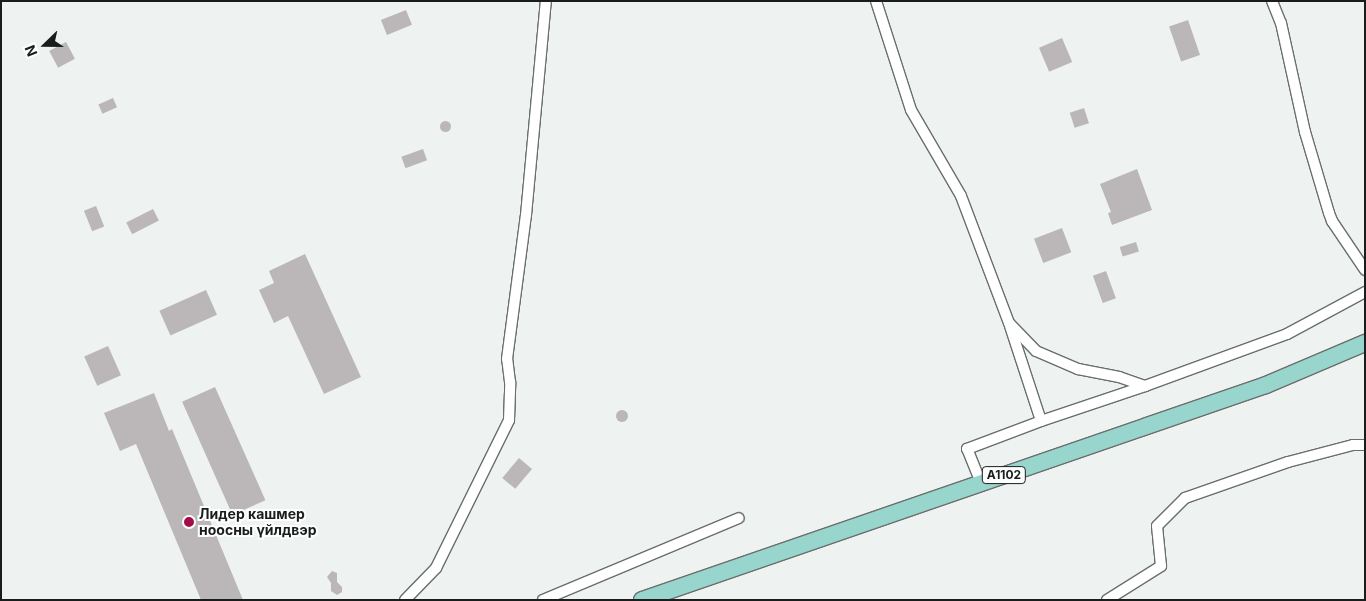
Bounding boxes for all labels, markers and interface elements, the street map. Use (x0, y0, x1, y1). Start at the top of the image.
north arrow (20, 20, 70, 70)
text: N (21, 43, 41, 59)
road number: A1102 (982, 466, 1026, 484)
place label: Лидер кашмер ноосны үйлдвэр (199, 506, 316, 538)
marker: Лидер кашмер ноосны үйлдвэр (183, 516, 195, 528)

